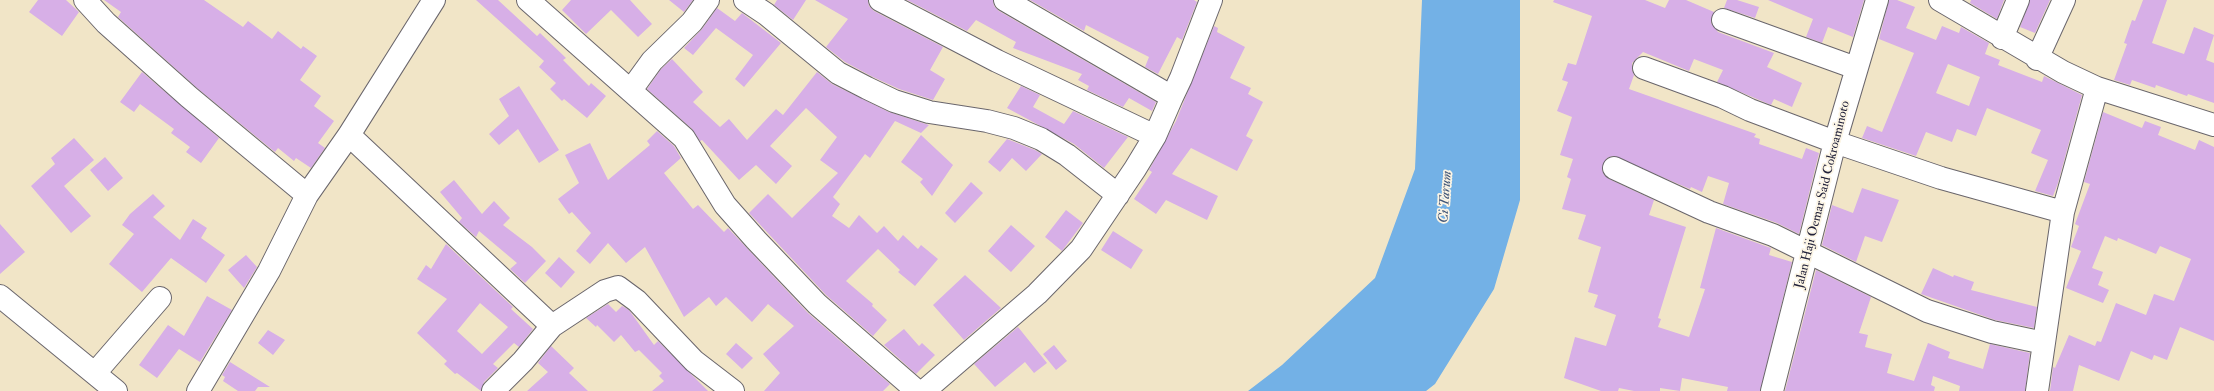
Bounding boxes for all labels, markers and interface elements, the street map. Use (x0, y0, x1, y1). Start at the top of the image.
street label: Jalan Haji Oemar Said Cokroaminoto (1792, 99, 1854, 291)
water label: Ci Tarum (1436, 170, 1456, 224)

